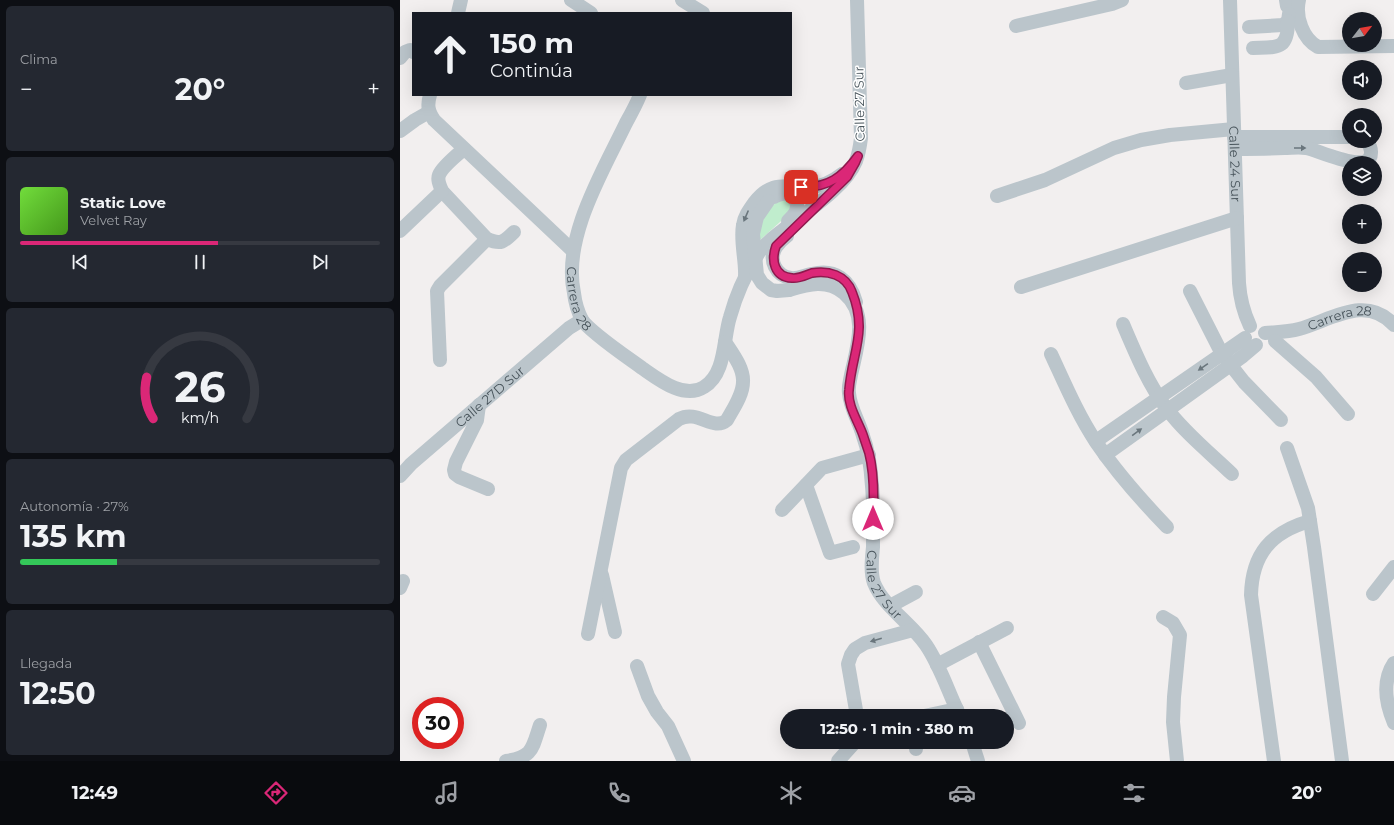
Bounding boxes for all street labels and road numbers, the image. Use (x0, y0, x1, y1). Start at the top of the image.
street label: Calle 27 Sur (850, 66, 868, 142)
street label: Calle 24 Sur (1226, 126, 1244, 202)
street label: Carrera 28 (564, 267, 595, 334)
street label: Carrera 28 (1305, 302, 1373, 334)
street label: Calle 27D Sur (452, 362, 528, 431)
street label: Calle 27 Sur (864, 550, 906, 622)

